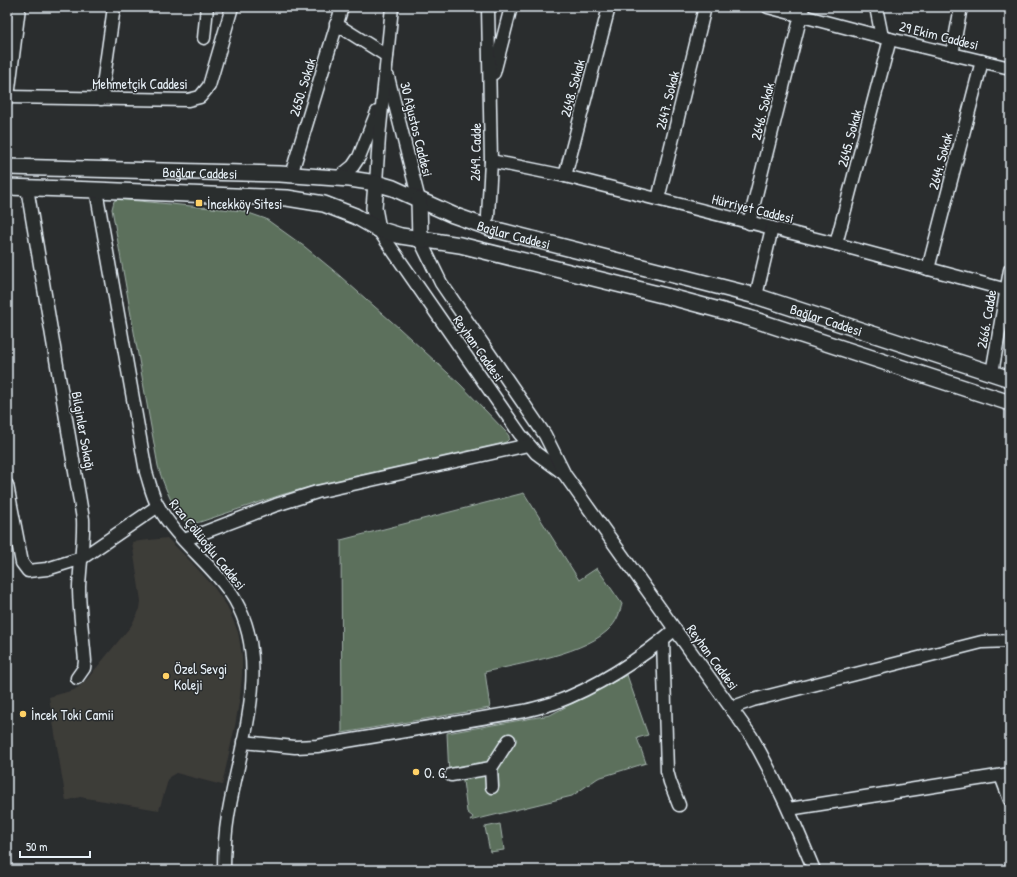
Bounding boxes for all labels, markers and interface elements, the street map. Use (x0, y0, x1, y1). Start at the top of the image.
street label: 29 Ekim Caddesi (897, 16, 981, 54)
street label: 2650. Sokak (284, 55, 320, 118)
street label: 2648. Sokak (555, 57, 589, 119)
street label: 2647. Sokak (651, 69, 683, 131)
street label: Mehmetçik Caddesi (92, 74, 188, 93)
street label: 30 Ağustos Caddesi (395, 80, 438, 179)
street label: 2646. Sokak (746, 80, 778, 142)
street label: 2645. Sokak (832, 107, 866, 169)
street label: 2649. Cadde (465, 122, 485, 181)
street label: 2644. Sokak (923, 130, 957, 191)
street label: Bağlar Caddesi (162, 161, 238, 182)
street label: Hürriyet Caddesi (710, 189, 796, 228)
place label: İncekköy Sitesi (207, 194, 283, 214)
marker: İncekköy Sitesi (194, 198, 204, 208)
street label: Bağlar Caddesi (475, 215, 553, 253)
street label: 2666. Cadde (972, 288, 1001, 350)
street label: Bağlar Caddesi (788, 298, 865, 340)
street label: Reyhan Caddesi (448, 311, 509, 386)
street label: Bilginler Sokağı (67, 390, 100, 472)
street label: Rıza Çöllüoğlu Caddesi (165, 495, 251, 594)
street label: Reyhan Caddesi (682, 620, 743, 694)
place label: Özel Sevgi Koleji (174, 659, 227, 695)
marker: Özel Sevgi Koleji (161, 671, 171, 681)
place label: İncek Toki Camii (31, 705, 114, 724)
marker: İncek Toki Camii (18, 709, 28, 719)
place label: O. G. (424, 763, 448, 782)
marker: O. G. (411, 767, 421, 777)
scale bar (20, 833, 90, 859)
text: 50 m (26, 838, 47, 855)

